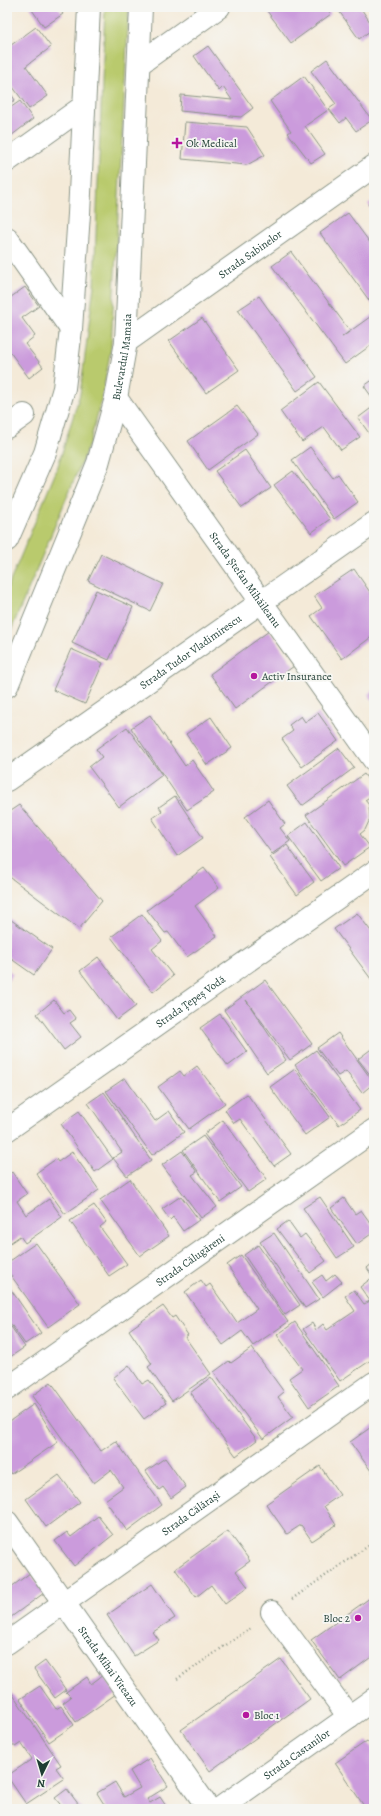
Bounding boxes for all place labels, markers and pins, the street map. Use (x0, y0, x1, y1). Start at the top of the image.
place label: Ok Medical (186, 136, 237, 151)
marker: Ok Medical (171, 137, 183, 149)
place label: Activ Insurance (261, 669, 332, 684)
marker: Activ Insurance (249, 671, 259, 681)
place label: Bloc 2 (323, 1611, 350, 1626)
marker: Bloc 2 (353, 1613, 363, 1623)
place label: Bloc 1 (254, 1708, 280, 1723)
marker: Bloc 1 (241, 1710, 251, 1720)

